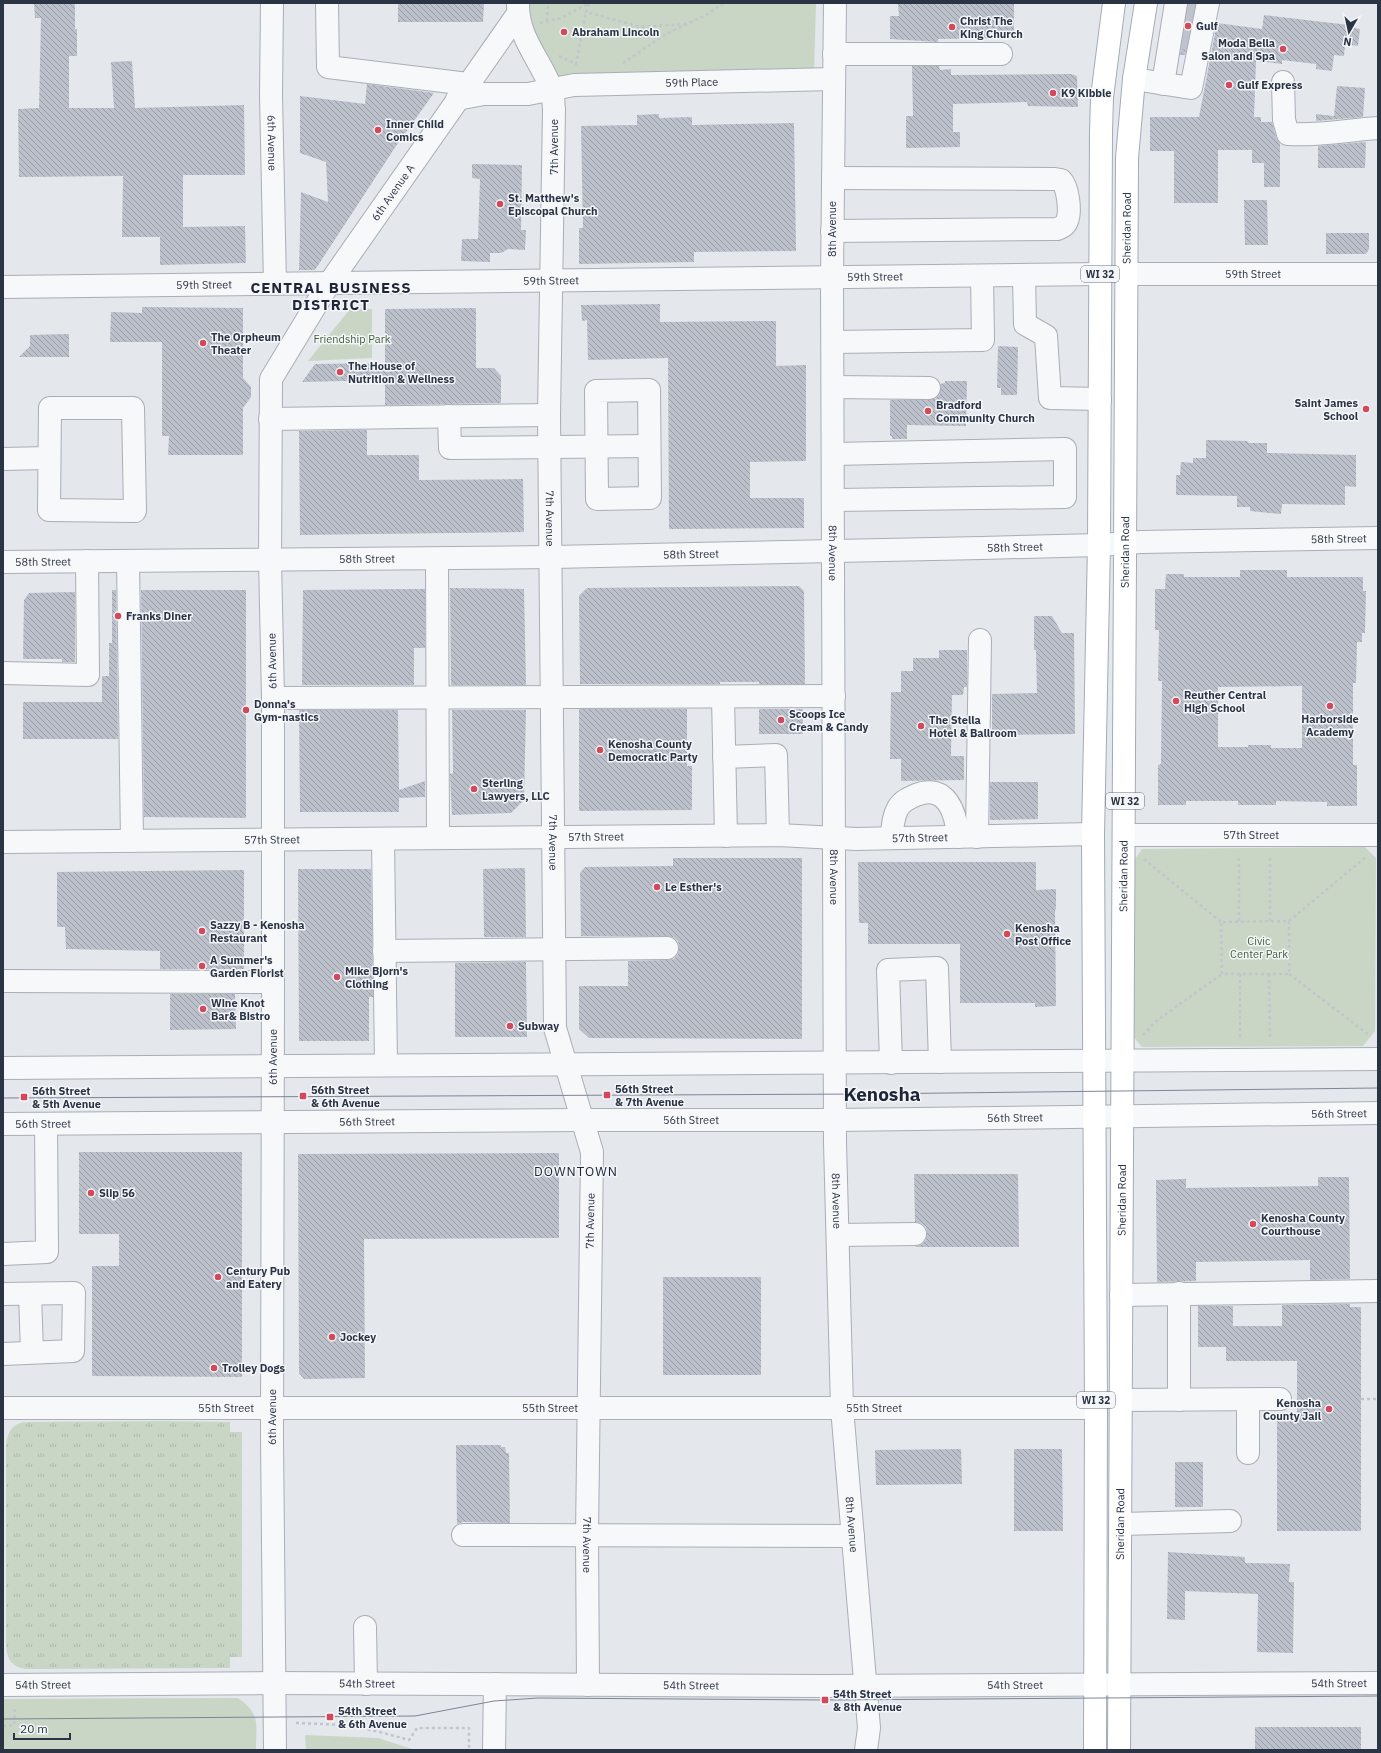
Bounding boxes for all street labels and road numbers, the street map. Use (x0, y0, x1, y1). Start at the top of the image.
street label: 59th Place (665, 75, 718, 90)
street label: 6th Avenue (264, 115, 280, 171)
street label: 7th Avenue (547, 119, 561, 175)
street label: 6th Avenue A (368, 161, 417, 223)
street label: Sheridan Road (1119, 192, 1134, 264)
street label: 8th Avenue (825, 201, 839, 257)
road number: WI 32 (1081, 266, 1119, 282)
street label: 59th Street (1225, 267, 1281, 281)
street label: 59th Street (847, 269, 903, 284)
street label: 59th Street (523, 273, 579, 288)
street label: 59th Street (176, 277, 232, 292)
street label: 7th Avenue (543, 490, 557, 547)
street label: Sheridan Road (1118, 516, 1132, 588)
street label: 8th Avenue (826, 525, 840, 581)
street label: 58th Street (1311, 531, 1367, 546)
street label: 58th Street (987, 539, 1043, 555)
street label: 58th Street (663, 547, 719, 562)
street label: 58th Street (339, 551, 395, 566)
street label: 58th Street (15, 554, 71, 569)
street label: 6th Avenue (265, 633, 279, 689)
road number: WI 32 (1106, 793, 1144, 809)
street label: 7th Avenue (546, 814, 560, 870)
street label: 57th Street (1223, 828, 1279, 842)
street label: 57th Street (568, 829, 624, 844)
street label: 57th Street (892, 830, 948, 845)
street label: 57th Street (244, 832, 300, 847)
street label: Sheridan Road (1116, 840, 1131, 912)
street label: 8th Avenue (827, 849, 841, 905)
street label: 6th Avenue (266, 1029, 280, 1085)
street label: 56th Street (1311, 1106, 1367, 1121)
street label: 56th Street (987, 1110, 1043, 1125)
street label: 56th Street (663, 1113, 719, 1127)
street label: 56th Street (339, 1114, 395, 1129)
street label: 56th Street (15, 1117, 71, 1131)
street label: Sheridan Road (1115, 1164, 1129, 1236)
street label: 8th Avenue (829, 1173, 844, 1229)
street label: 7th Avenue (583, 1193, 597, 1249)
street label: 6th Avenue (265, 1389, 279, 1445)
road number: WI 32 (1077, 1392, 1115, 1408)
street label: 55th Street (198, 1401, 254, 1415)
street label: 55th Street (522, 1401, 578, 1415)
street label: 55th Street (846, 1401, 902, 1415)
street label: Sheridan Road (1113, 1488, 1127, 1560)
street label: 8th Avenue (842, 1496, 861, 1553)
street label: 7th Avenue (580, 1517, 594, 1573)
street label: 54th Street (339, 1676, 395, 1691)
street label: 54th Street (1311, 1676, 1367, 1690)
street label: 54th Street (15, 1677, 71, 1692)
street label: 54th Street (663, 1678, 719, 1692)
street label: 54th Street (987, 1678, 1043, 1692)

